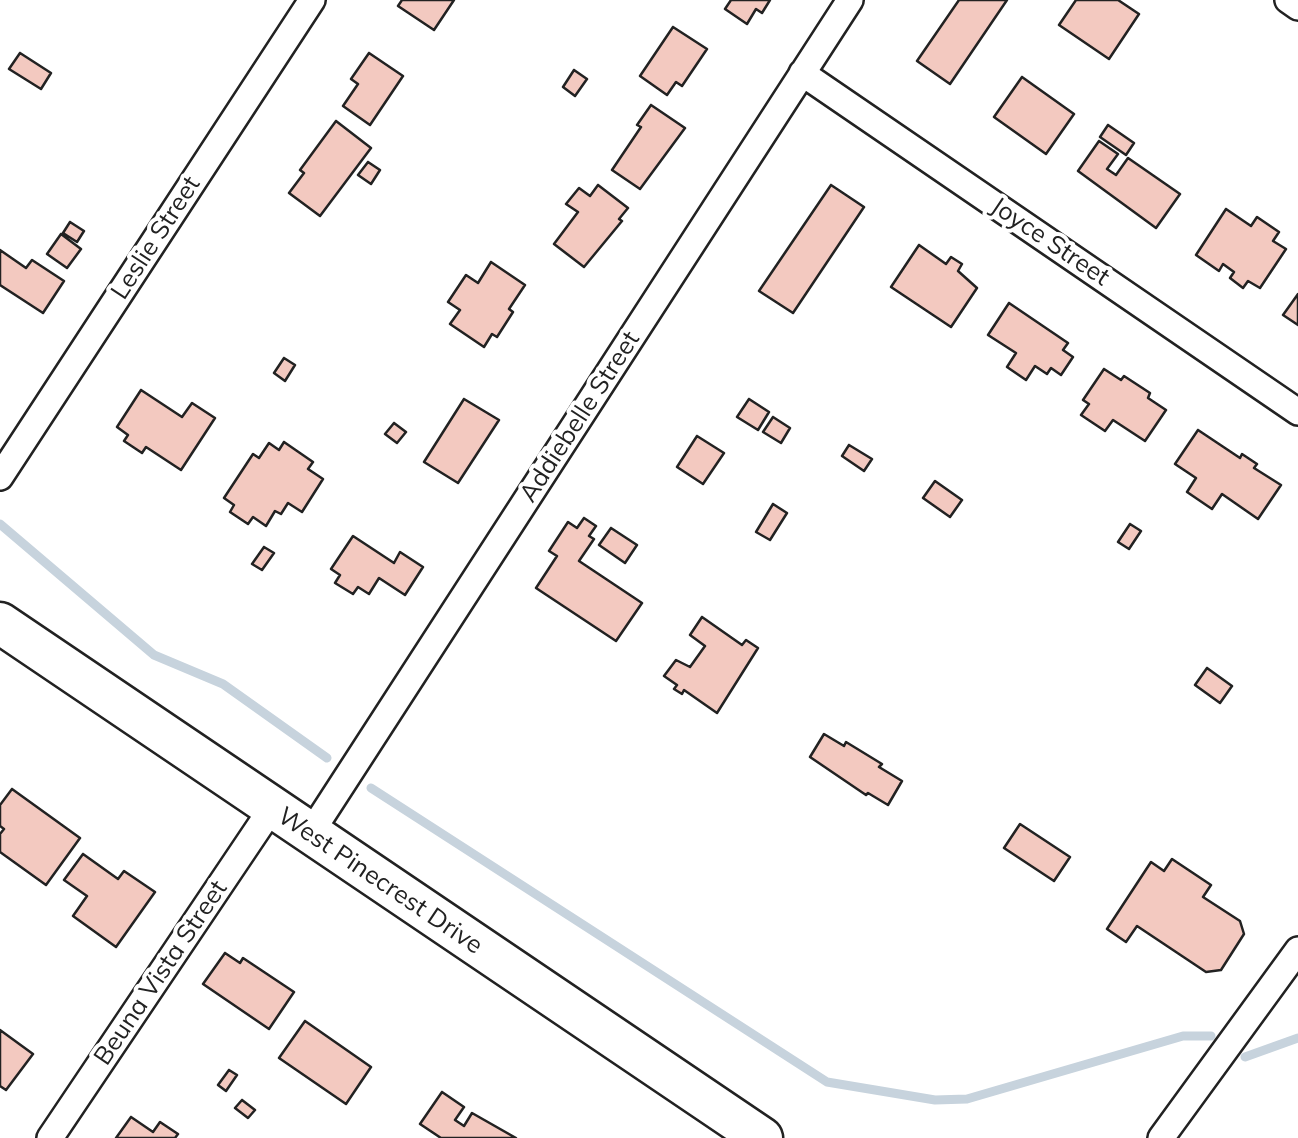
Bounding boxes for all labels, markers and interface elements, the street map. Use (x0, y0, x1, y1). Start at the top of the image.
street label: Leslie Street (105, 171, 207, 305)
street label: Joyce Street (985, 191, 1115, 293)
street label: Addiebelle Street (514, 326, 646, 508)
street label: West Pinecrest Drive (272, 801, 488, 961)
street label: Beuna Vista Street (88, 875, 234, 1071)

